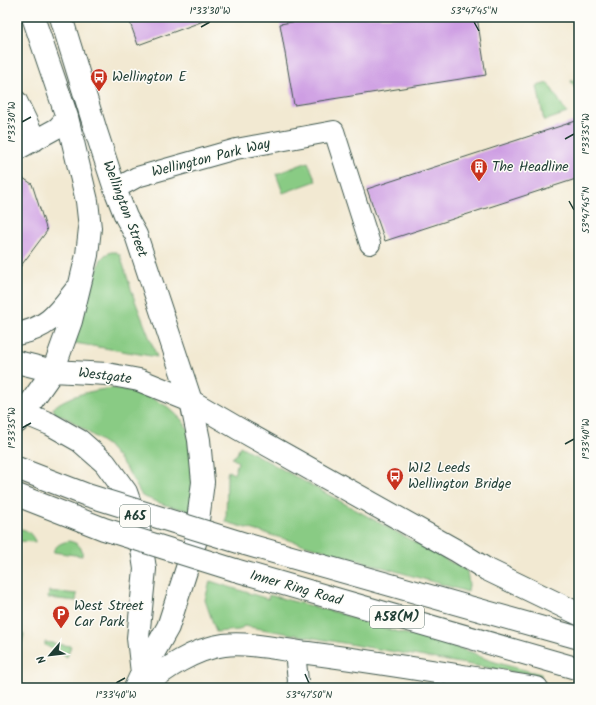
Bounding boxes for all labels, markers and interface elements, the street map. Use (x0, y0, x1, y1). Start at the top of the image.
text: 1°33'30"W (189, 3, 231, 19)
text: 53°47'45"N (451, 3, 498, 19)
place label: Wellington E (112, 66, 187, 88)
bus stop icon: Wellington E (89, 67, 109, 92)
text: 1°33'30"W (4, 101, 20, 143)
text: 1°33'35"W (578, 113, 594, 155)
street label: Wellington Park Way (149, 133, 273, 183)
place label: The Headline (492, 156, 569, 178)
street label: Wellington Street (96, 157, 154, 261)
building icon: The Headline (469, 157, 489, 182)
text: 53°47'45"N (578, 186, 594, 234)
street label: Westgate (77, 362, 134, 390)
text: 1°33'35"W (4, 407, 20, 449)
text: 1°33'40"W (578, 418, 594, 460)
place label: W12 Leeds Wellington Bridge (408, 457, 512, 495)
bus stop icon: W12 Leeds Wellington Bridge (385, 466, 405, 491)
road number: A65 (120, 505, 150, 527)
street label: Inner Ring Road (247, 564, 346, 612)
place label: West Street Car Park (74, 595, 144, 633)
parking icon: West Street Car Park (51, 604, 71, 629)
road number: A58(M) (370, 606, 424, 628)
north arrow (30, 635, 70, 675)
text: N (32, 652, 52, 667)
text: 1°33'40"W (95, 687, 137, 703)
text: 53°47'50"N (286, 687, 332, 703)

